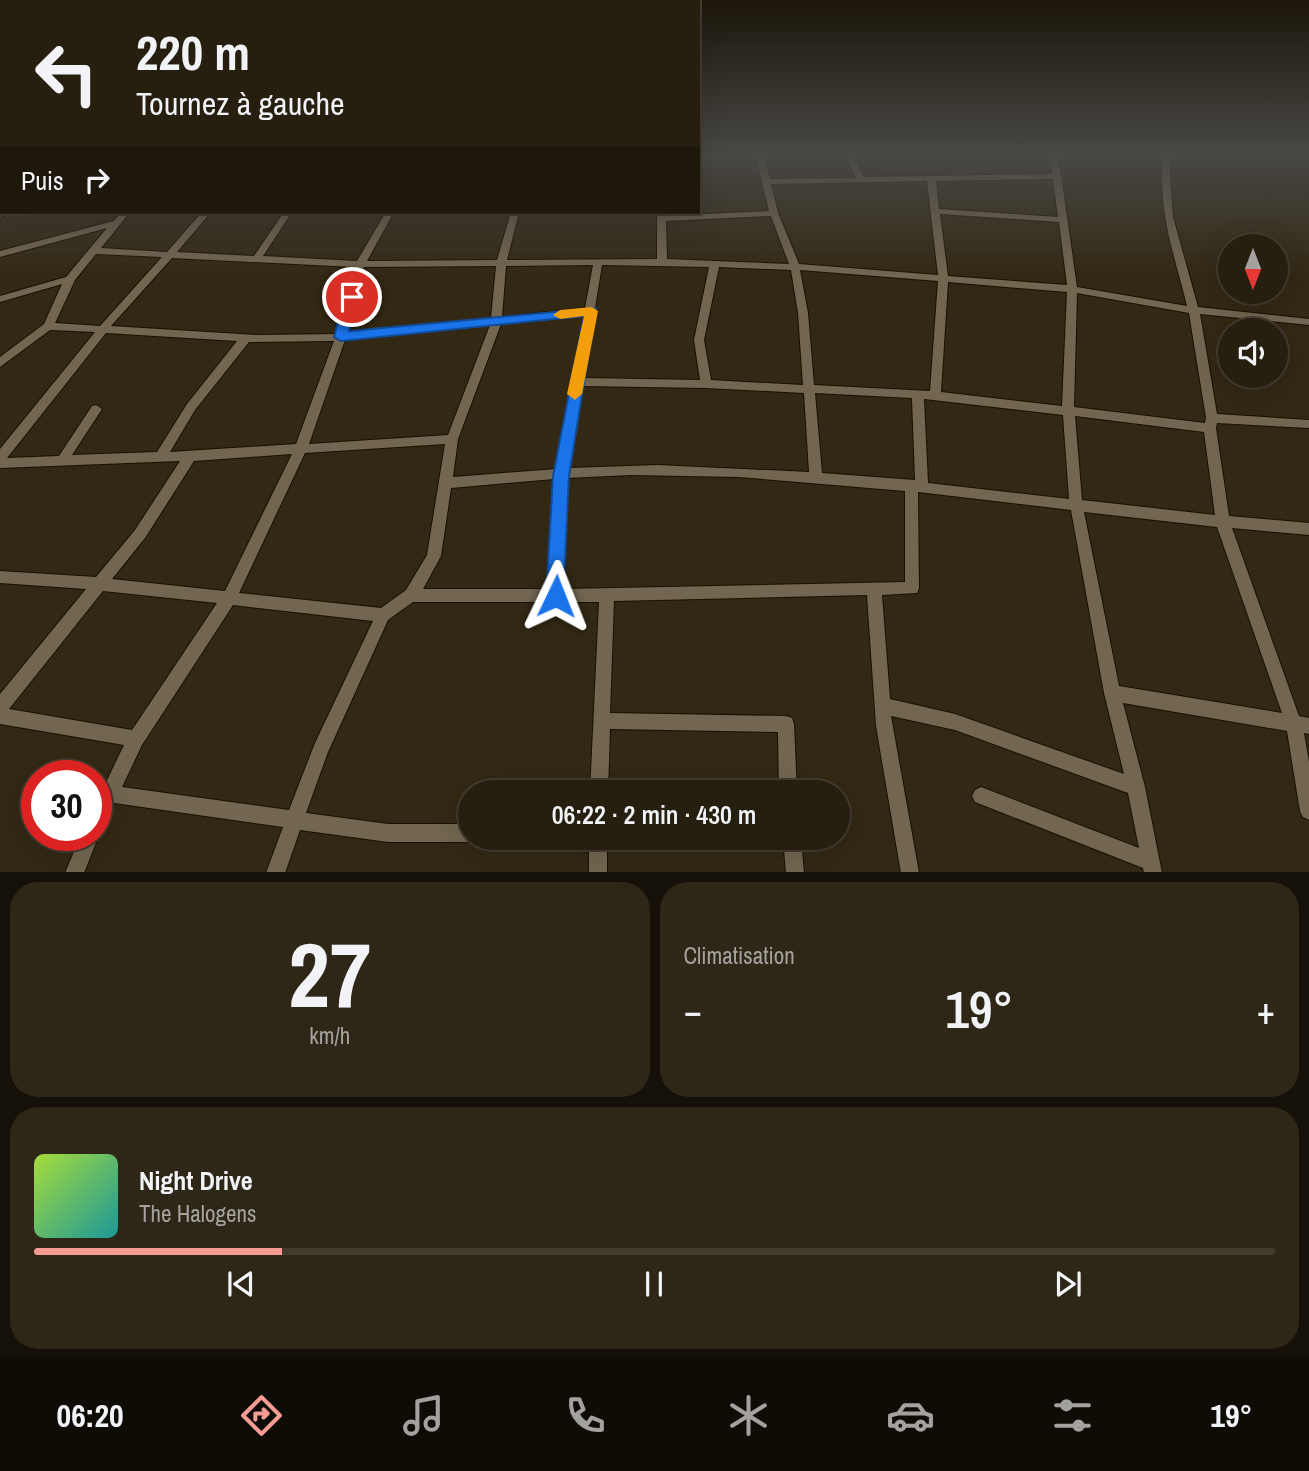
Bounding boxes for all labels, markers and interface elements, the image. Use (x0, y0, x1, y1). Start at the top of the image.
text: 220 m (136, 19, 250, 85)
icon: left (21, 28, 112, 119)
text: Tournez à gauche (136, 82, 345, 125)
icon: right (78, 161, 116, 199)
text: Puis (21, 163, 64, 198)
north arrow (1218, 234, 1288, 304)
map controls (1218, 234, 1288, 388)
pin (322, 267, 382, 327)
icon: arrive (333, 278, 371, 316)
button: sound (1218, 318, 1288, 388)
position arrow (519, 559, 593, 633)
speed limit sign: 30 (21, 760, 112, 851)
text: 06:22 · 2 min · 430 m (552, 797, 756, 832)
text: 27 (288, 913, 371, 1035)
text: Climatisation (684, 940, 795, 971)
text: 19° (945, 974, 1013, 1044)
text: − (684, 985, 702, 1036)
text: + (1257, 985, 1275, 1036)
text: km/h (309, 1020, 350, 1051)
text: Night Drive (139, 1163, 253, 1198)
text: The Halogens (139, 1198, 256, 1229)
icon: previous (222, 1265, 260, 1303)
icon: pause (635, 1265, 673, 1303)
icon: next (1049, 1265, 1087, 1303)
icon: directions (237, 1391, 286, 1440)
icon: music (399, 1391, 448, 1440)
icon: phone (561, 1391, 610, 1440)
icon: climate (724, 1391, 773, 1440)
icon: car (886, 1391, 935, 1440)
icon: filters (1048, 1391, 1097, 1440)
text: 06:20 (57, 1394, 124, 1437)
text: 19° (1210, 1394, 1252, 1437)

